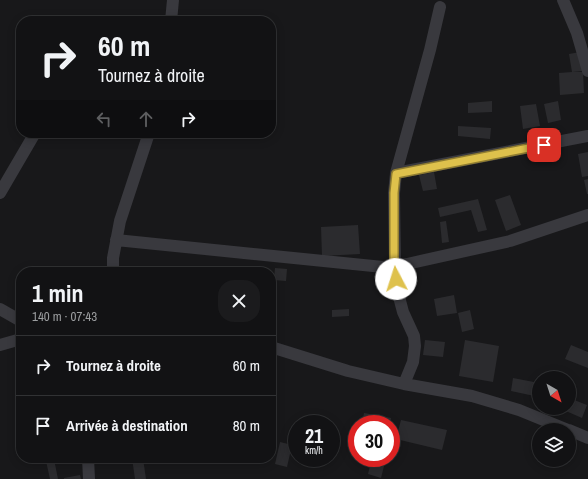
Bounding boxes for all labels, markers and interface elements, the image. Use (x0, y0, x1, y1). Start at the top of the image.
text: 60 m (98, 27, 150, 65)
icon: right (32, 32, 84, 84)
text: Tournez à droite (98, 63, 205, 88)
icon: left (93, 108, 115, 130)
icon: ahead (135, 108, 157, 130)
icon: right (177, 108, 199, 130)
pin (527, 128, 561, 162)
icon: arrive (533, 134, 555, 156)
position arrow (375, 258, 417, 300)
text: 1 min (32, 277, 83, 309)
button: close (218, 280, 260, 322)
text: 140 m · 07:43 (32, 308, 97, 325)
icon: right (32, 355, 54, 377)
text: Tournez à droite (66, 355, 161, 376)
text: 60 m (233, 355, 260, 376)
north arrow (532, 371, 576, 415)
map controls (532, 371, 576, 467)
icon: arrive (32, 415, 54, 437)
text: Arrivée à destination (66, 415, 188, 436)
text: 80 m (233, 415, 260, 436)
speed limit sign: 30 (348, 415, 400, 467)
text: 21 (305, 422, 323, 449)
button: layers (532, 423, 576, 467)
text: km/h (305, 444, 323, 457)

